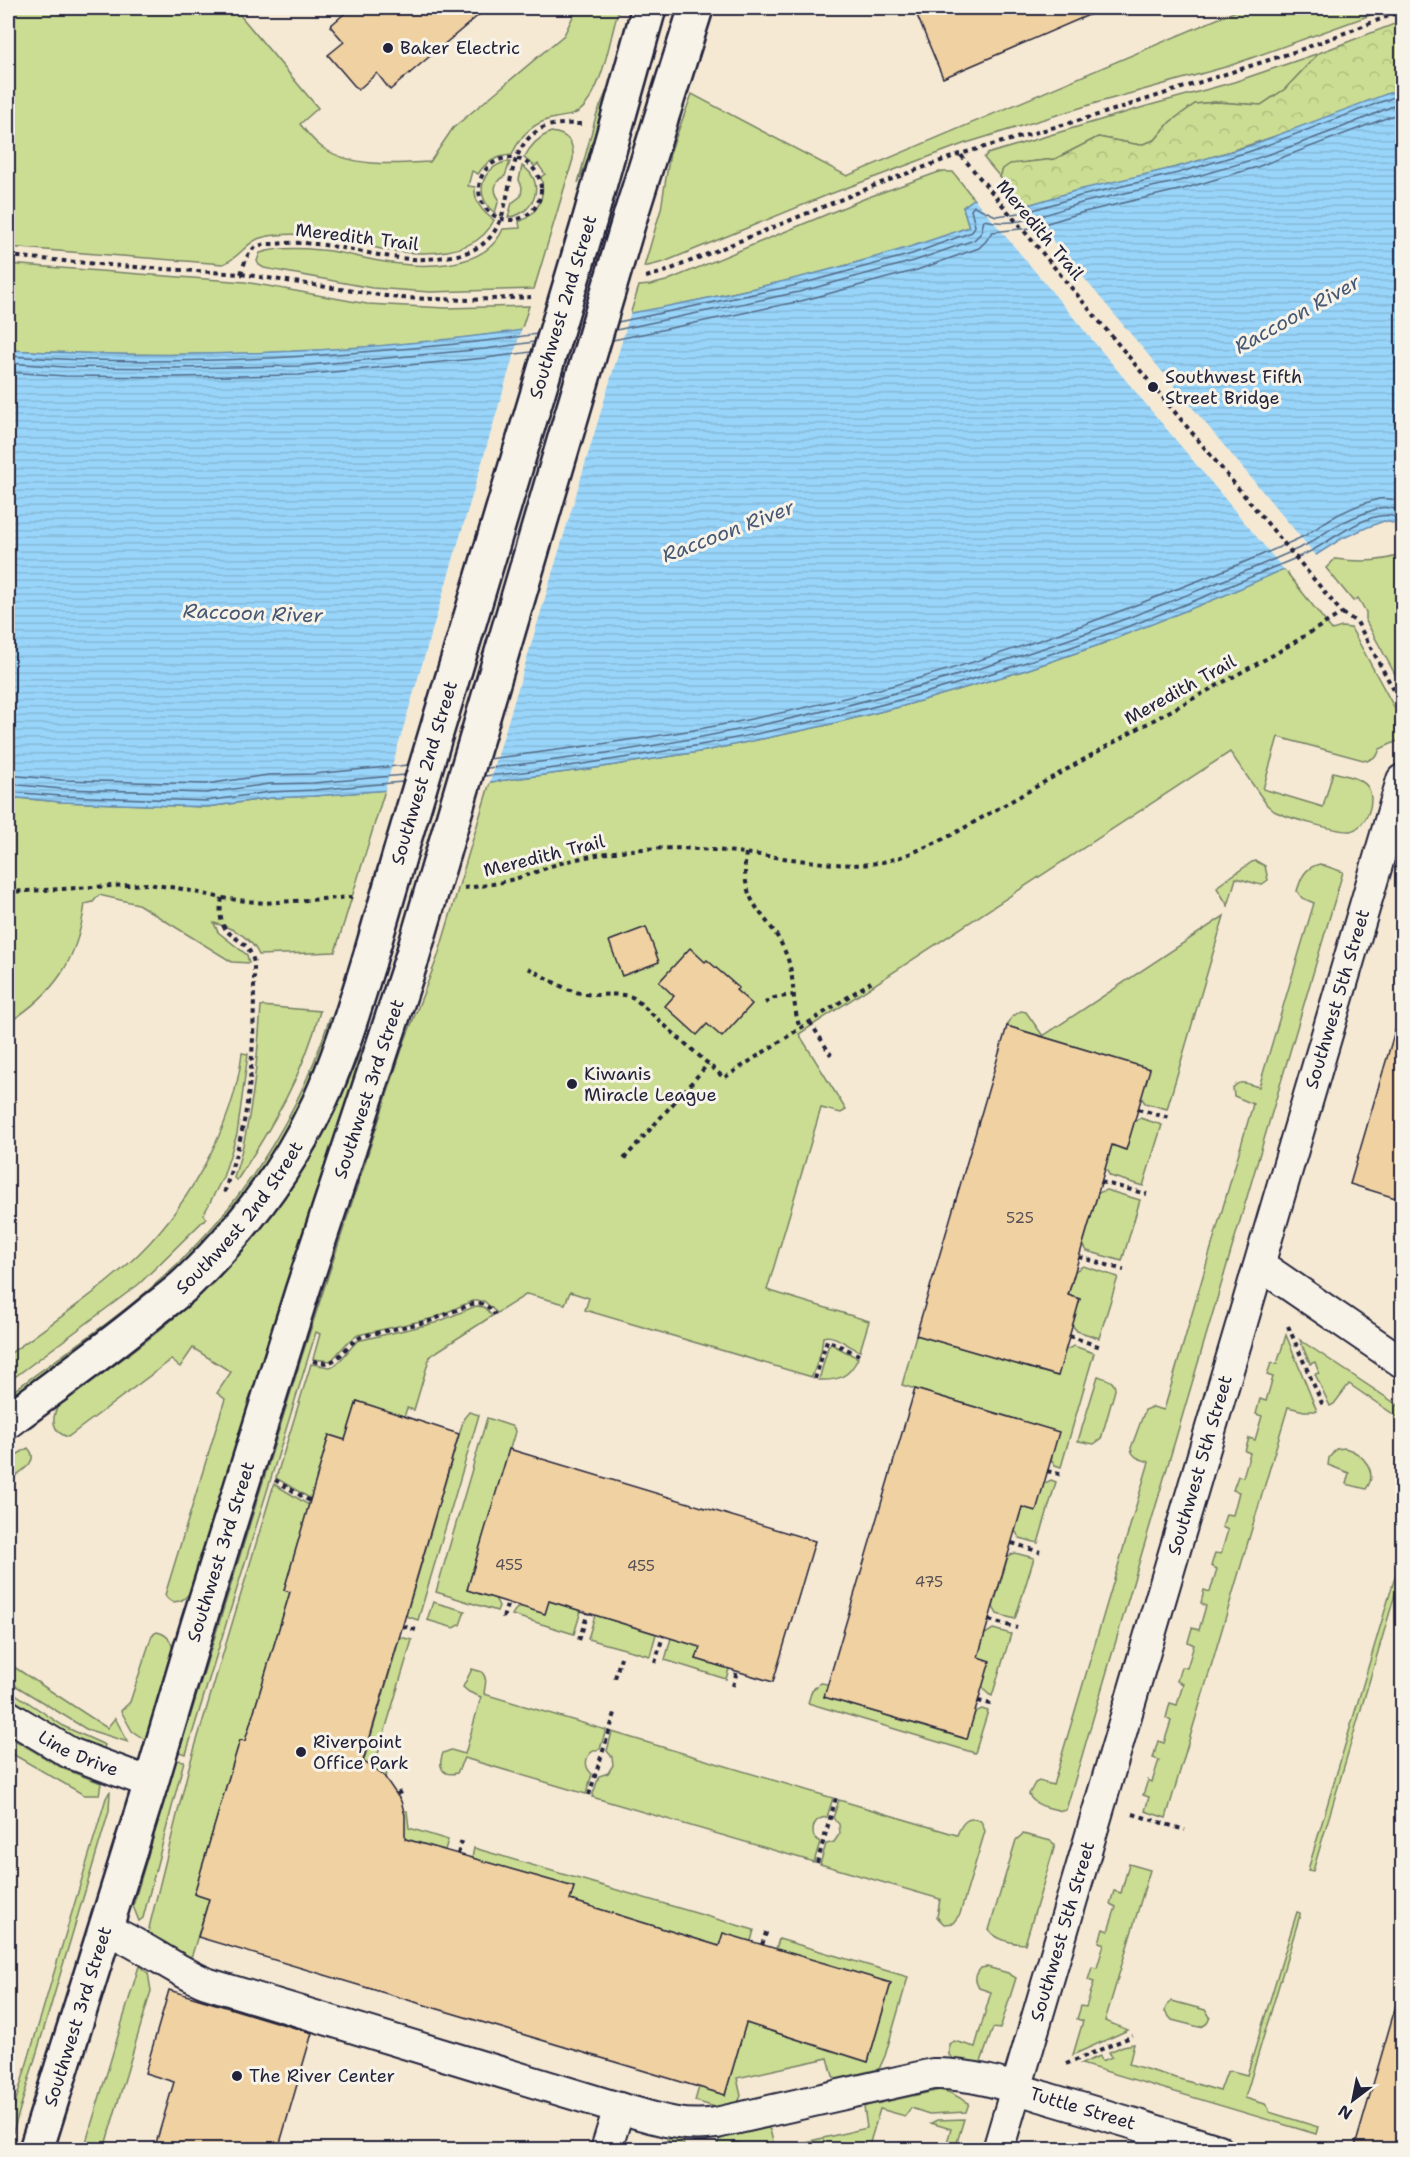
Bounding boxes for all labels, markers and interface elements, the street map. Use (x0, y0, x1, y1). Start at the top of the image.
place label: Baker Electric (400, 36, 520, 60)
marker: Baker Electric (381, 41, 395, 55)
street label: Meredith Trail (991, 175, 1089, 286)
street label: Southwest 2nd Street (524, 212, 602, 402)
street label: Meredith Trail (294, 218, 421, 257)
water label: Raccoon River (1229, 268, 1365, 359)
place label: Southwest Fifth Street Bridge (1165, 365, 1302, 410)
marker: Southwest Fifth Street Bridge (1146, 380, 1160, 394)
water label: Raccoon River (658, 494, 798, 568)
water label: Raccoon River (183, 598, 324, 628)
street label: Meredith Trail (1120, 649, 1241, 731)
street label: Southwest 2nd Street (385, 678, 463, 868)
street label: Meredith Trail (481, 829, 608, 883)
street label: Southwest 5th Street (1300, 906, 1375, 1092)
street label: Southwest 3rd Street (328, 996, 410, 1182)
place label: Kiwanis Miracle League (584, 1062, 717, 1107)
marker: Kiwanis Miracle League (565, 1077, 579, 1091)
street label: Southwest 2nd Street (171, 1137, 308, 1300)
house number: 525 (1006, 1208, 1034, 1228)
street label: Southwest 5th Street (1162, 1372, 1238, 1558)
street label: Southwest 3rd Street (182, 1459, 260, 1645)
house number: 455 (495, 1555, 523, 1575)
house number: 455 (627, 1556, 655, 1576)
house number: 475 (915, 1572, 943, 1592)
street label: Line Drive (34, 1725, 122, 1782)
place label: Riverpoint Office Park (313, 1730, 408, 1775)
marker: Riverpoint Office Park (294, 1745, 308, 1759)
street label: Southwest 5th Street (1025, 1838, 1100, 2024)
street label: Southwest 3rd Street (38, 1923, 117, 2110)
place label: The River Center (249, 2064, 395, 2088)
marker: The River Center (230, 2069, 244, 2083)
north arrow (1323, 2070, 1383, 2130)
street label: Tuttle Street (1027, 2081, 1139, 2136)
text: N (1334, 2100, 1356, 2125)

